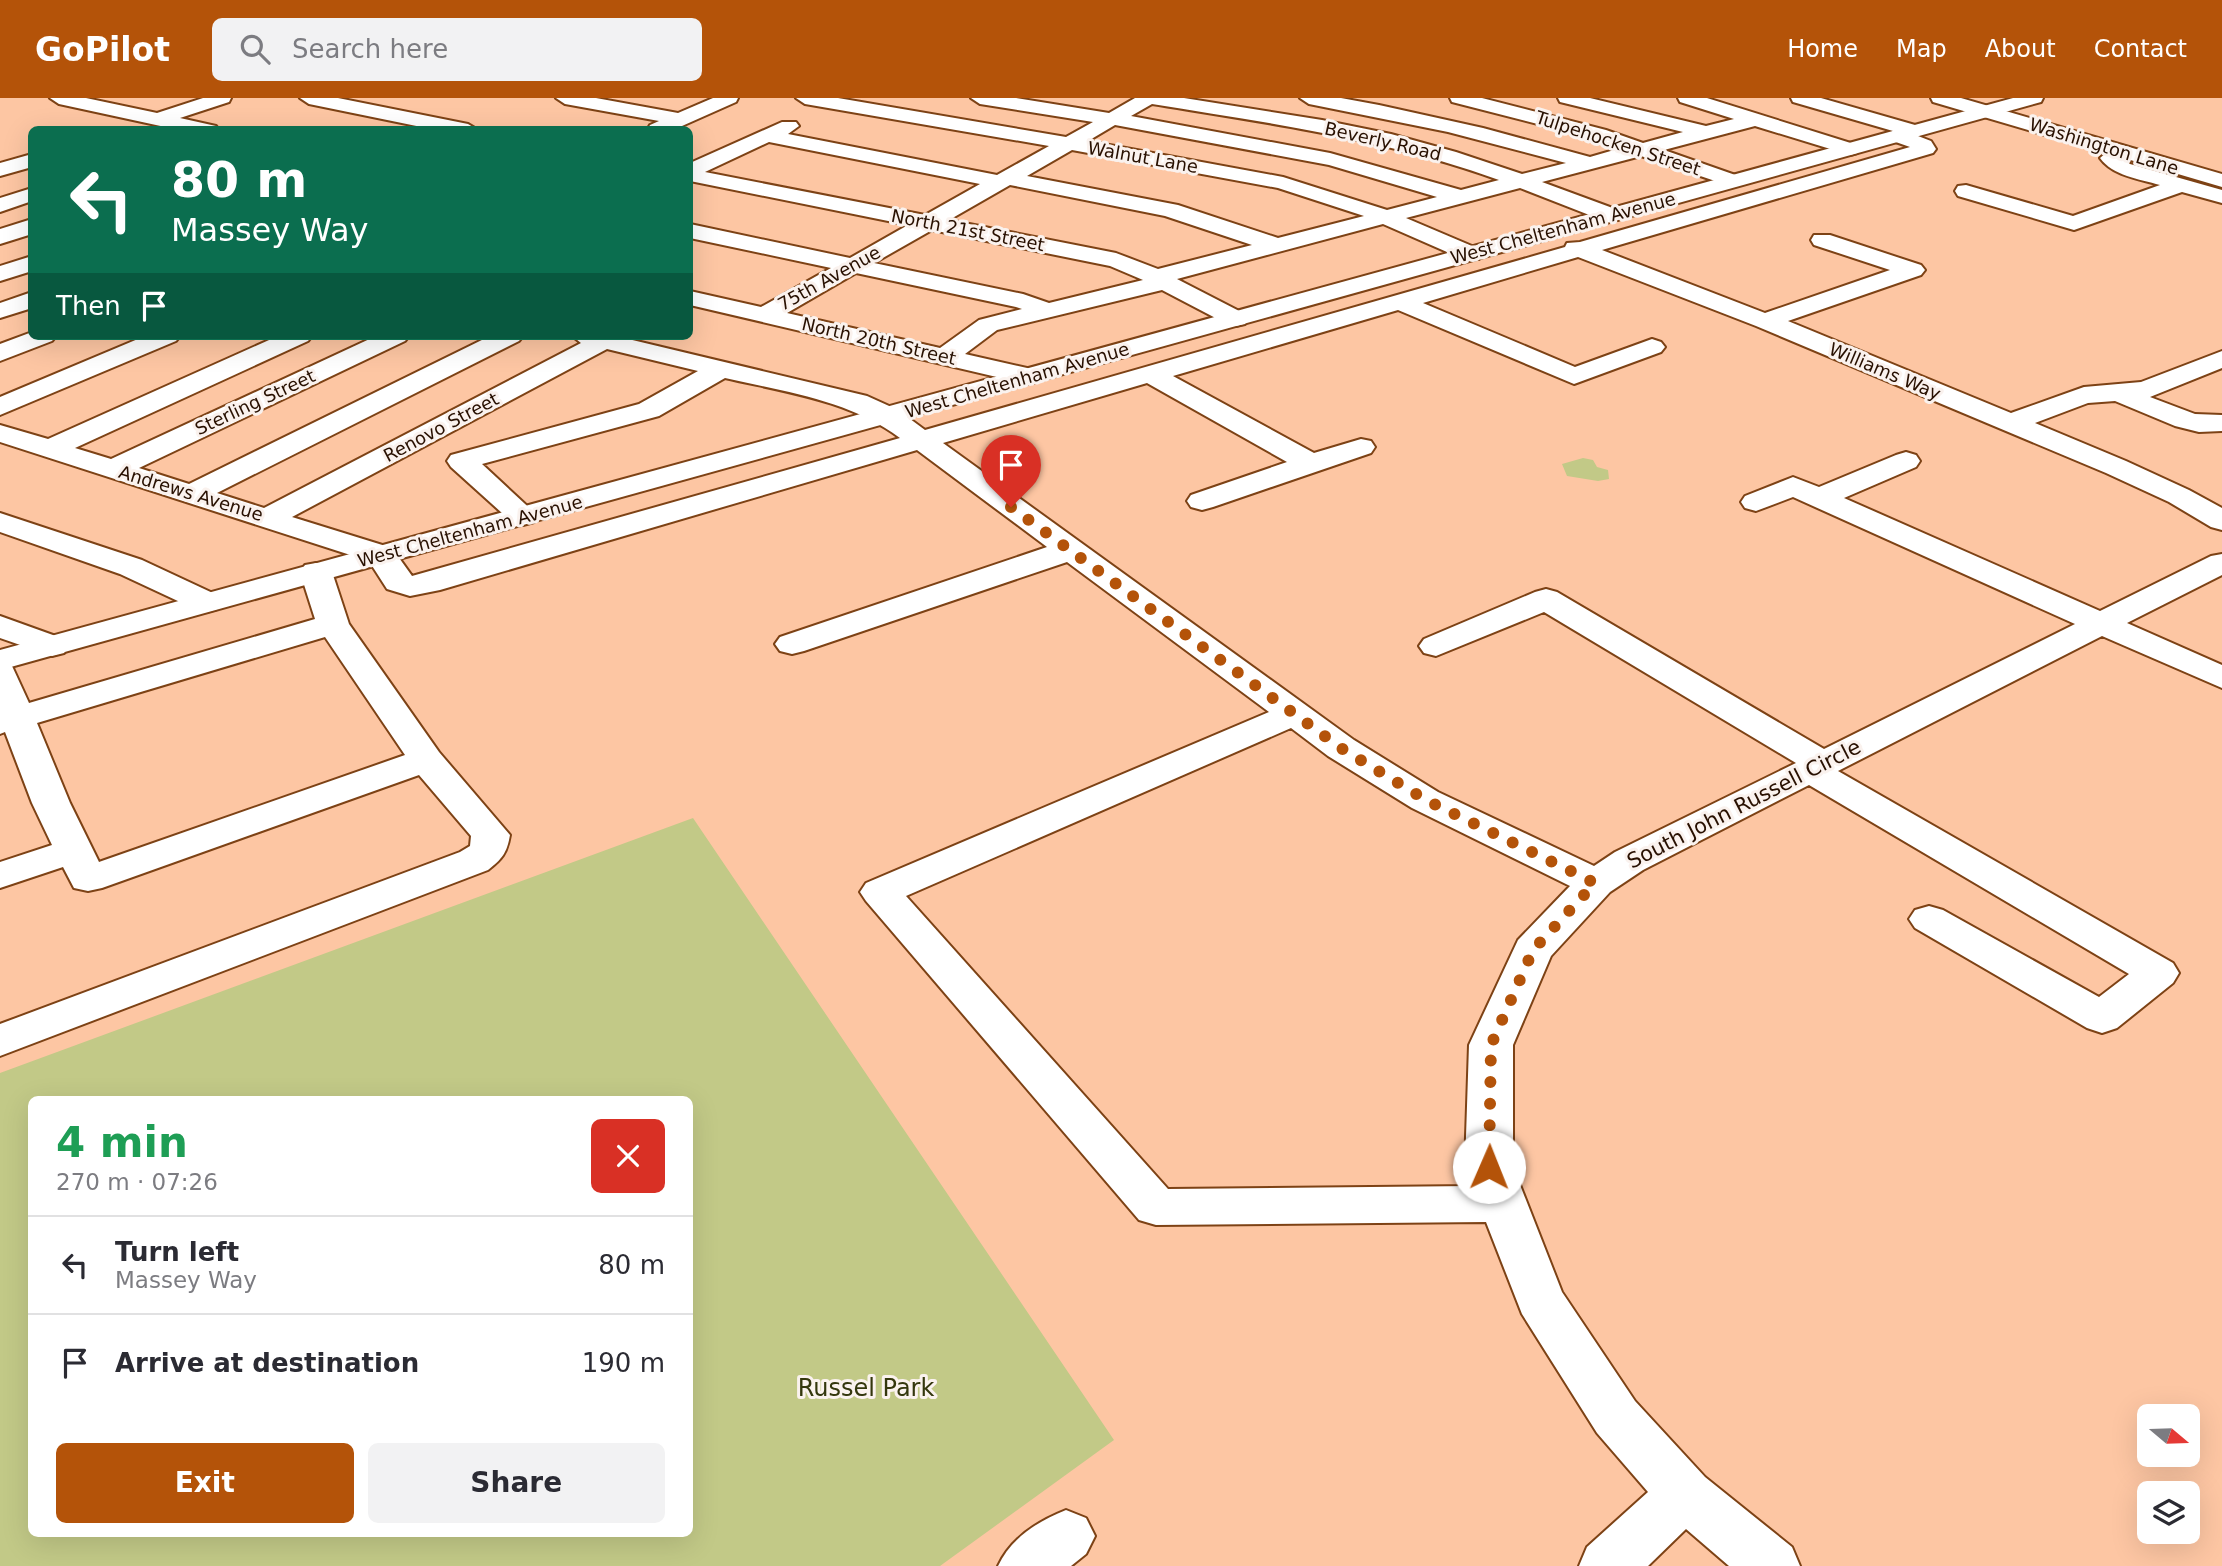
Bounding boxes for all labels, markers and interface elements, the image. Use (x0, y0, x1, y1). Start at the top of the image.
search box (212, 18, 702, 81)
text: GoPilot (35, 30, 170, 69)
icon: search (236, 30, 274, 68)
text: Search here (292, 34, 448, 64)
text: Home (1787, 35, 1858, 63)
text: Map (1896, 35, 1947, 63)
text: About (1985, 35, 2056, 63)
text: Contact (2094, 35, 2187, 63)
street label: Tulpehocken Street (1532, 106, 1703, 180)
street label: Washington Lane (2027, 113, 2181, 179)
street label: Beverly Road (1323, 117, 1443, 165)
street label: Walnut Lane (1086, 137, 1200, 177)
text: 80 m (171, 152, 307, 209)
icon: left (56, 154, 147, 245)
street label: West Cheltenham Avenue (1448, 188, 1678, 268)
street label: North 21st Street (890, 205, 1046, 255)
text: Massey Way (171, 211, 369, 249)
street label: 75th Avenue (774, 241, 884, 315)
icon: arrive (135, 287, 173, 325)
text: Then (56, 291, 121, 321)
street label: North 20th Street (800, 313, 958, 369)
street label: West Cheltenham Avenue (903, 338, 1131, 422)
street label: Williams Way (1826, 338, 1944, 404)
street label: Sterling Street (192, 365, 318, 439)
street label: Renovo Street (380, 388, 502, 466)
pin (981, 435, 1041, 507)
icon: arrive (992, 446, 1030, 484)
street label: Andrews Avenue (116, 461, 266, 525)
street label: West Cheltenham Avenue (355, 491, 585, 571)
street label: South John Russell Circle (1623, 734, 1865, 874)
text: 4 min (56, 1118, 188, 1167)
button: close (591, 1119, 665, 1193)
position arrow (1452, 1130, 1526, 1204)
text: 270 m · 07:26 (56, 1169, 218, 1195)
text: Turn left (115, 1237, 239, 1267)
icon: left (56, 1246, 94, 1284)
text: 80 m (598, 1250, 665, 1280)
text: Massey Way (115, 1267, 257, 1293)
icon: arrive (56, 1344, 94, 1382)
text: Arrive at destination (115, 1348, 419, 1378)
text: 190 m (582, 1348, 665, 1378)
park label: Russel Park (798, 1374, 934, 1402)
north arrow (2137, 1404, 2200, 1466)
map controls (2137, 1404, 2200, 1544)
button: Exit (56, 1443, 354, 1523)
button: Share (368, 1443, 665, 1523)
button: layers (2137, 1481, 2200, 1544)

